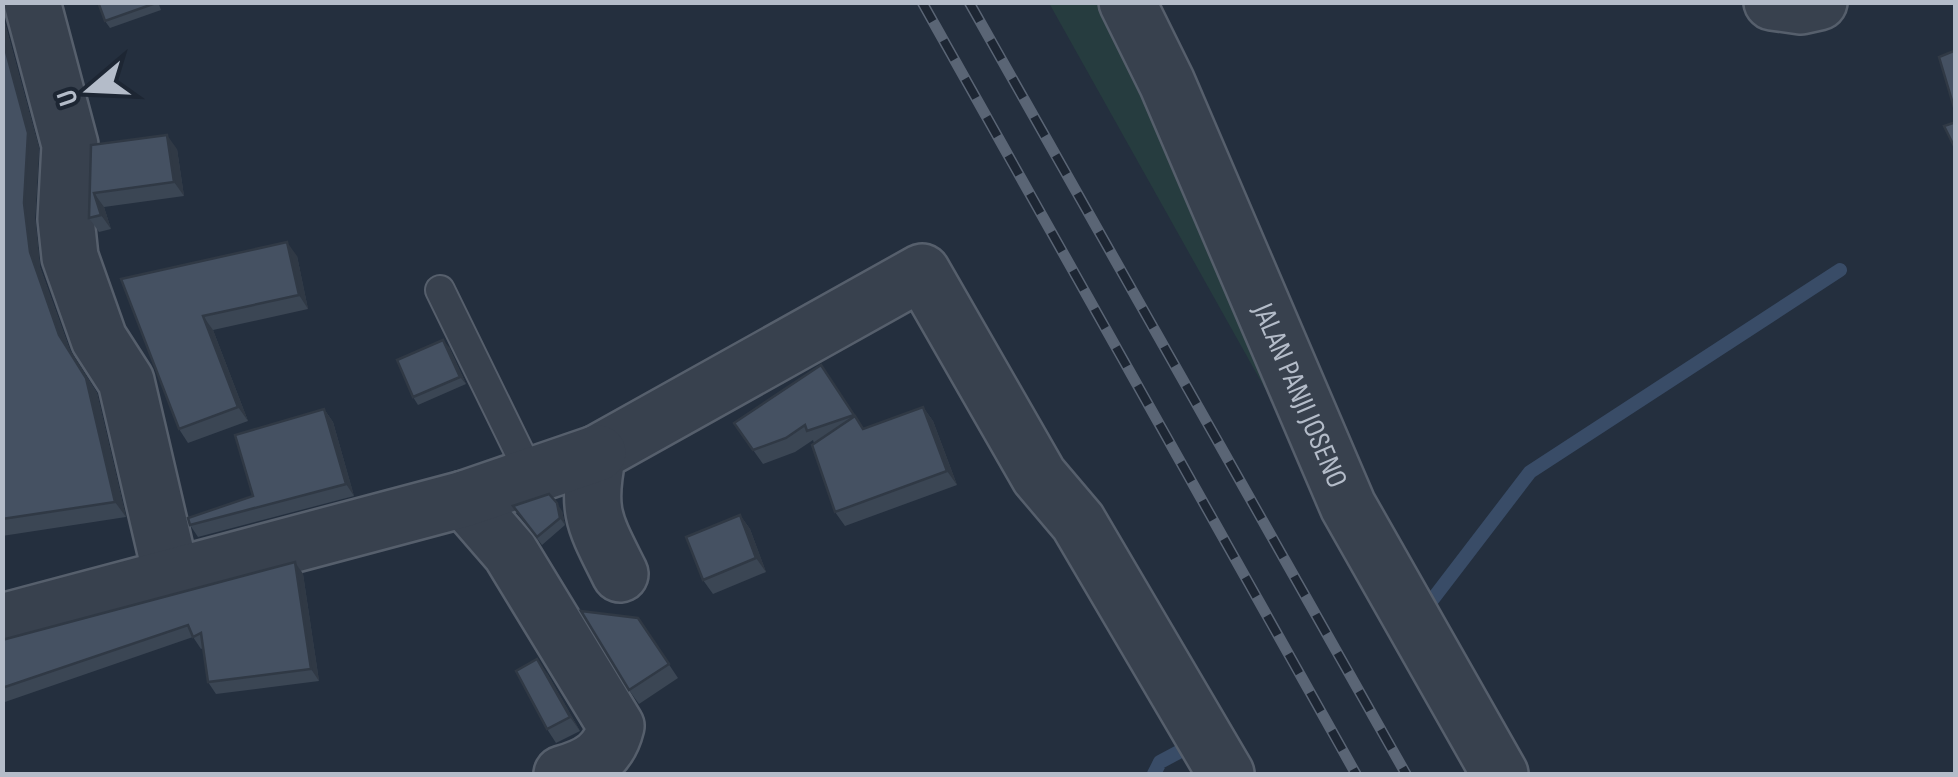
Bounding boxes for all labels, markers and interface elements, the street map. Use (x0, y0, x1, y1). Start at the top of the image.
north arrow (40, 40, 140, 140)
text: U (50, 85, 86, 110)
street label: JALAN PANJI JOSENO (1244, 297, 1355, 493)

